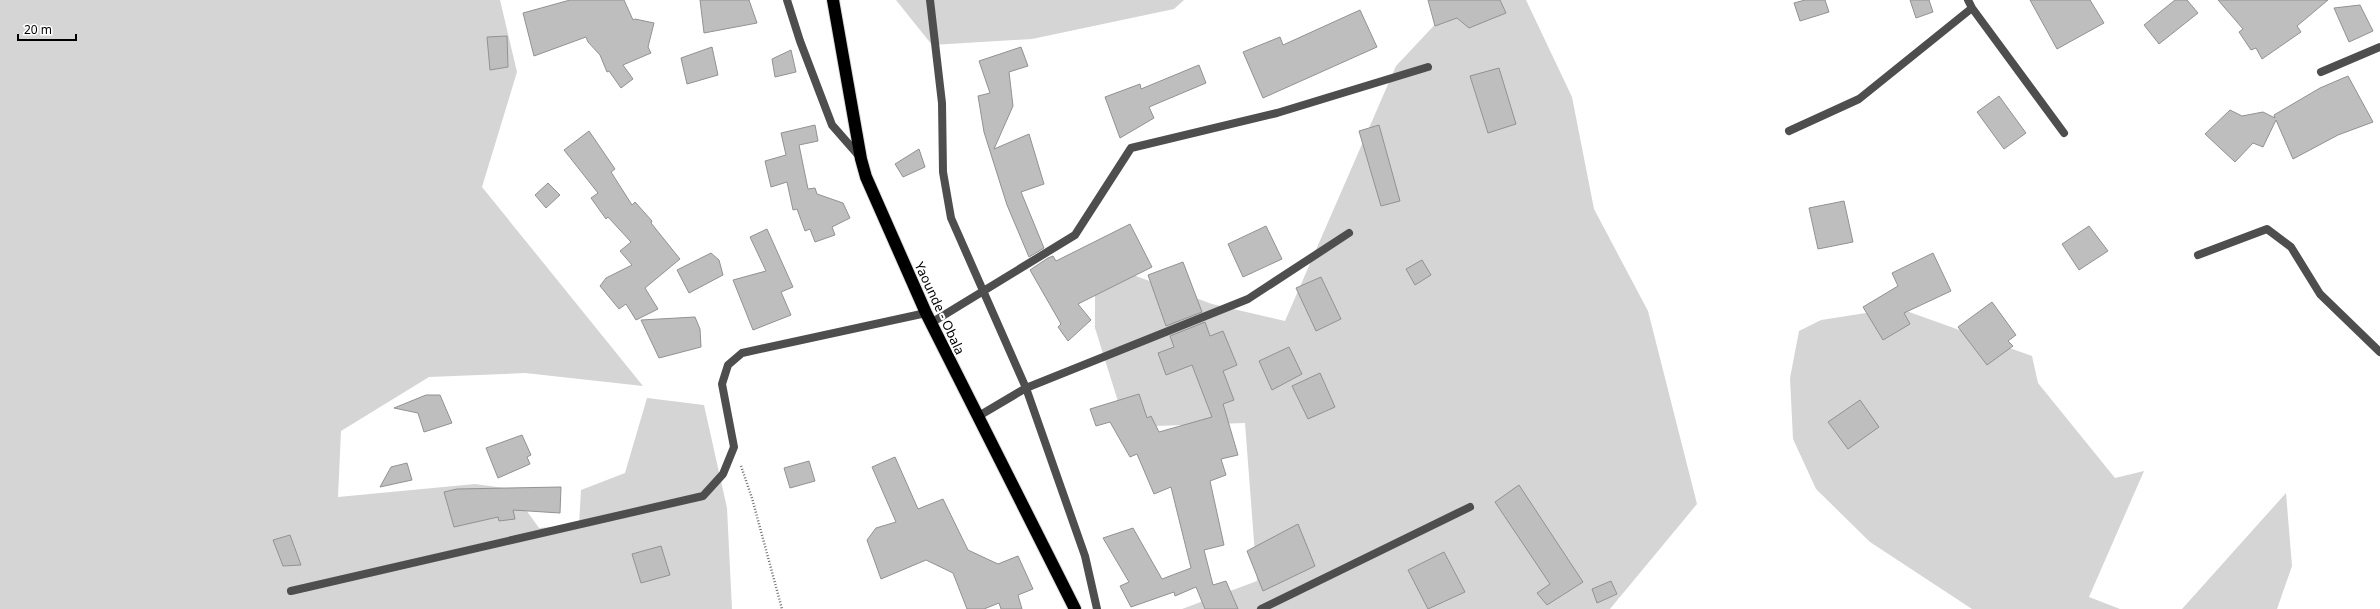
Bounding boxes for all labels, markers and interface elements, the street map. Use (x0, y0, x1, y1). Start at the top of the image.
scale bar (18, 16, 76, 42)
text: 20 m (24, 21, 52, 38)
street label: Yaounde - Obala (911, 259, 969, 357)

